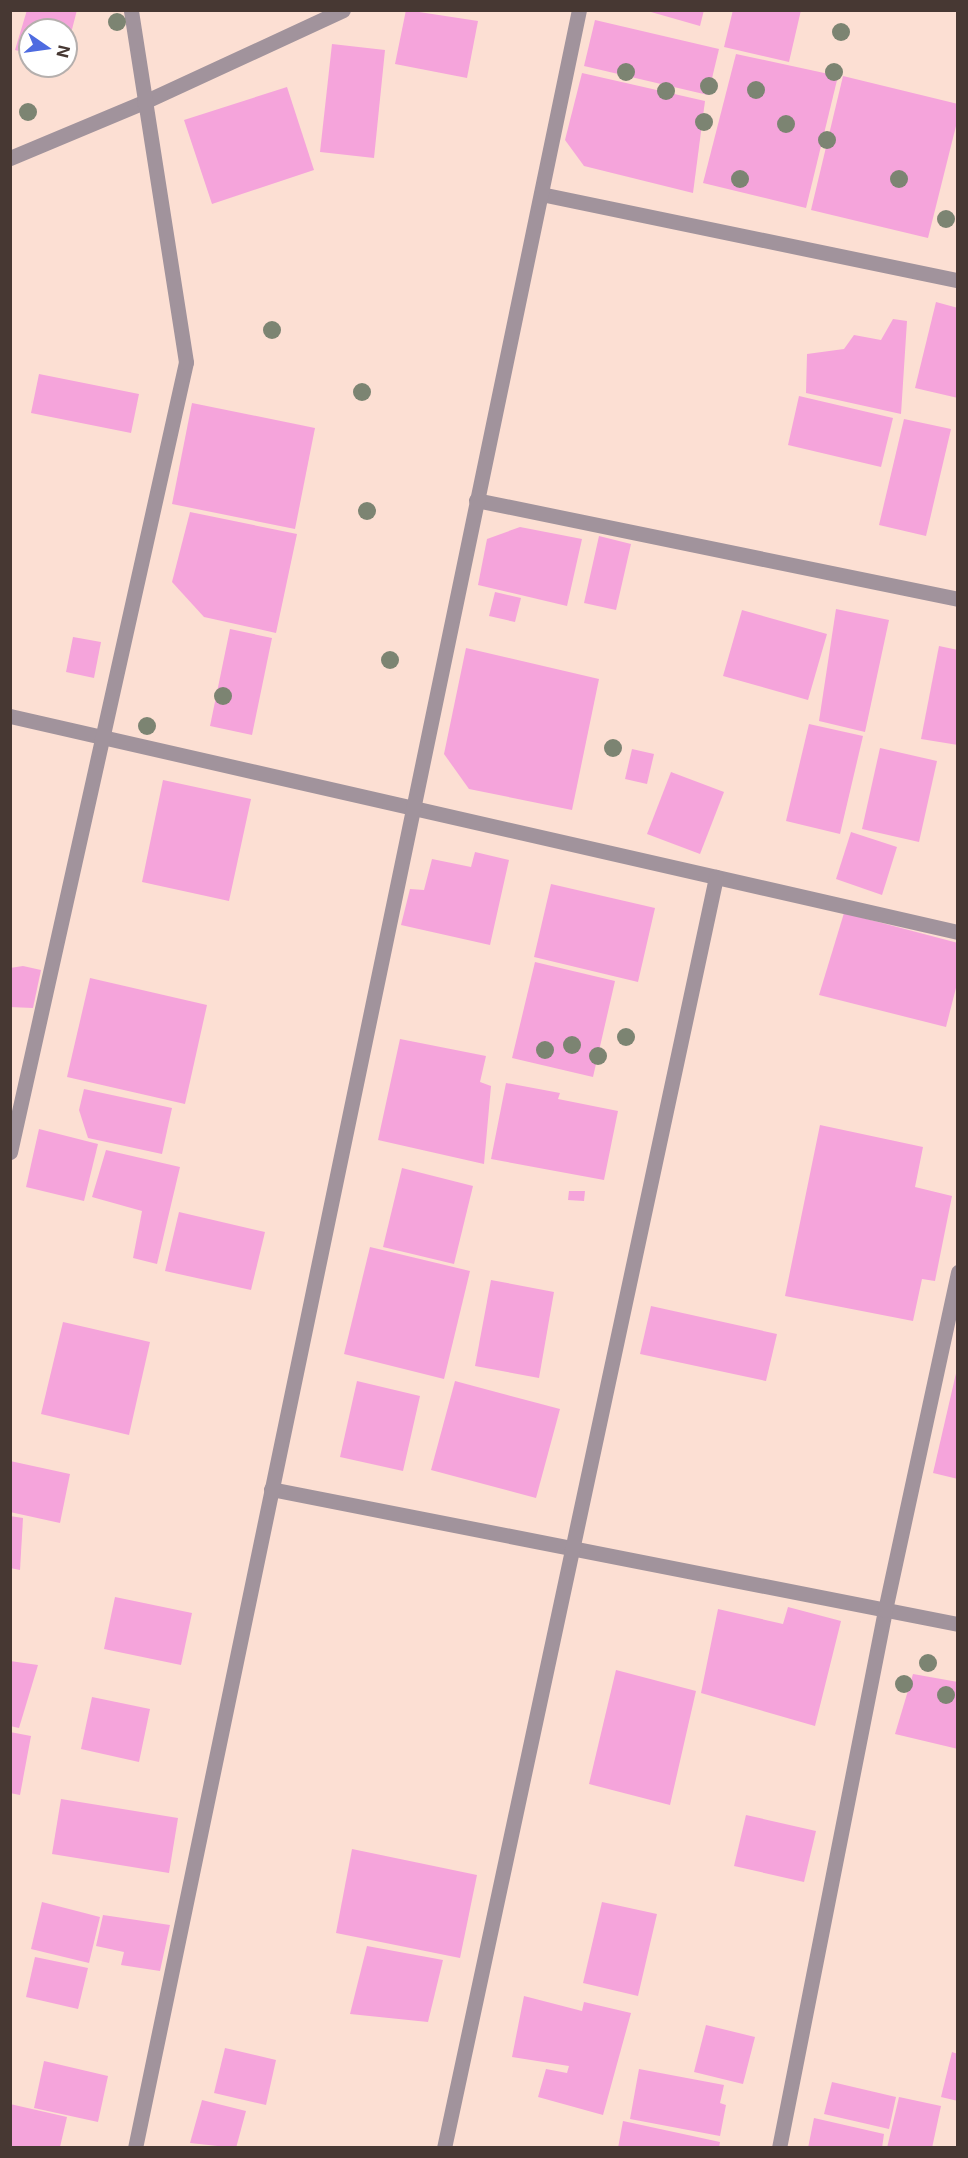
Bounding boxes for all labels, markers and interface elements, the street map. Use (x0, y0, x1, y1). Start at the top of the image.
north arrow (18, 18, 78, 78)
text: N (52, 43, 75, 60)

